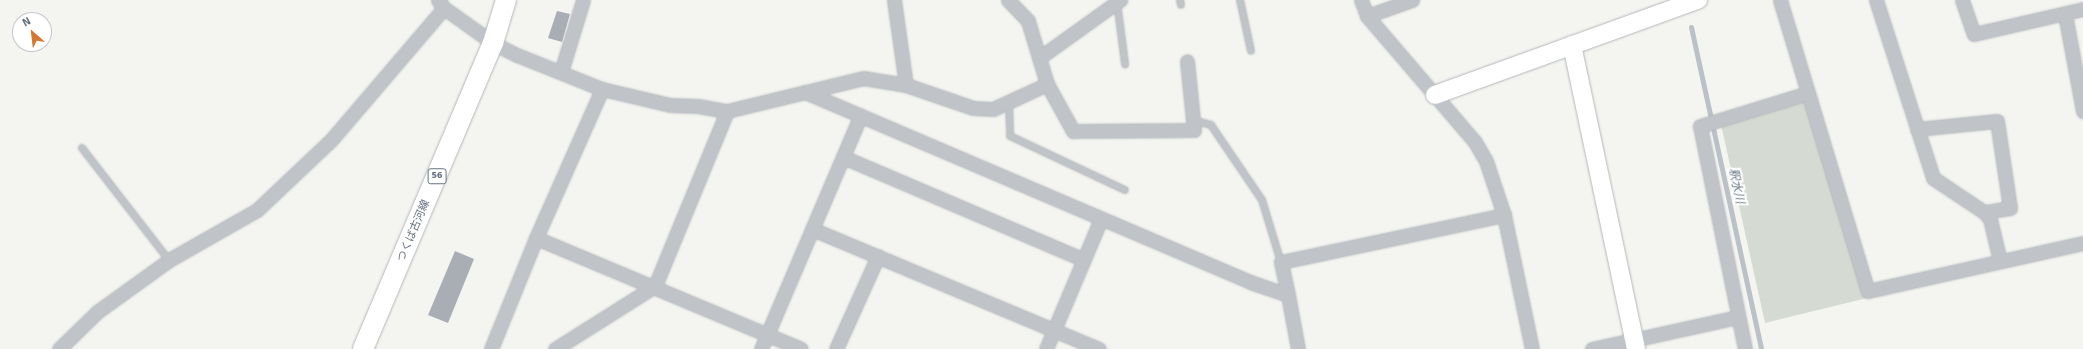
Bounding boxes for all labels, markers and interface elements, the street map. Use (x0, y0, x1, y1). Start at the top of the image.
north arrow (12, 12, 52, 52)
text: N (20, 14, 33, 29)
water label: 釈水川 (1725, 167, 1747, 205)
road number: 56 (427, 168, 447, 184)
street label: つくば古河線 (395, 198, 433, 264)

